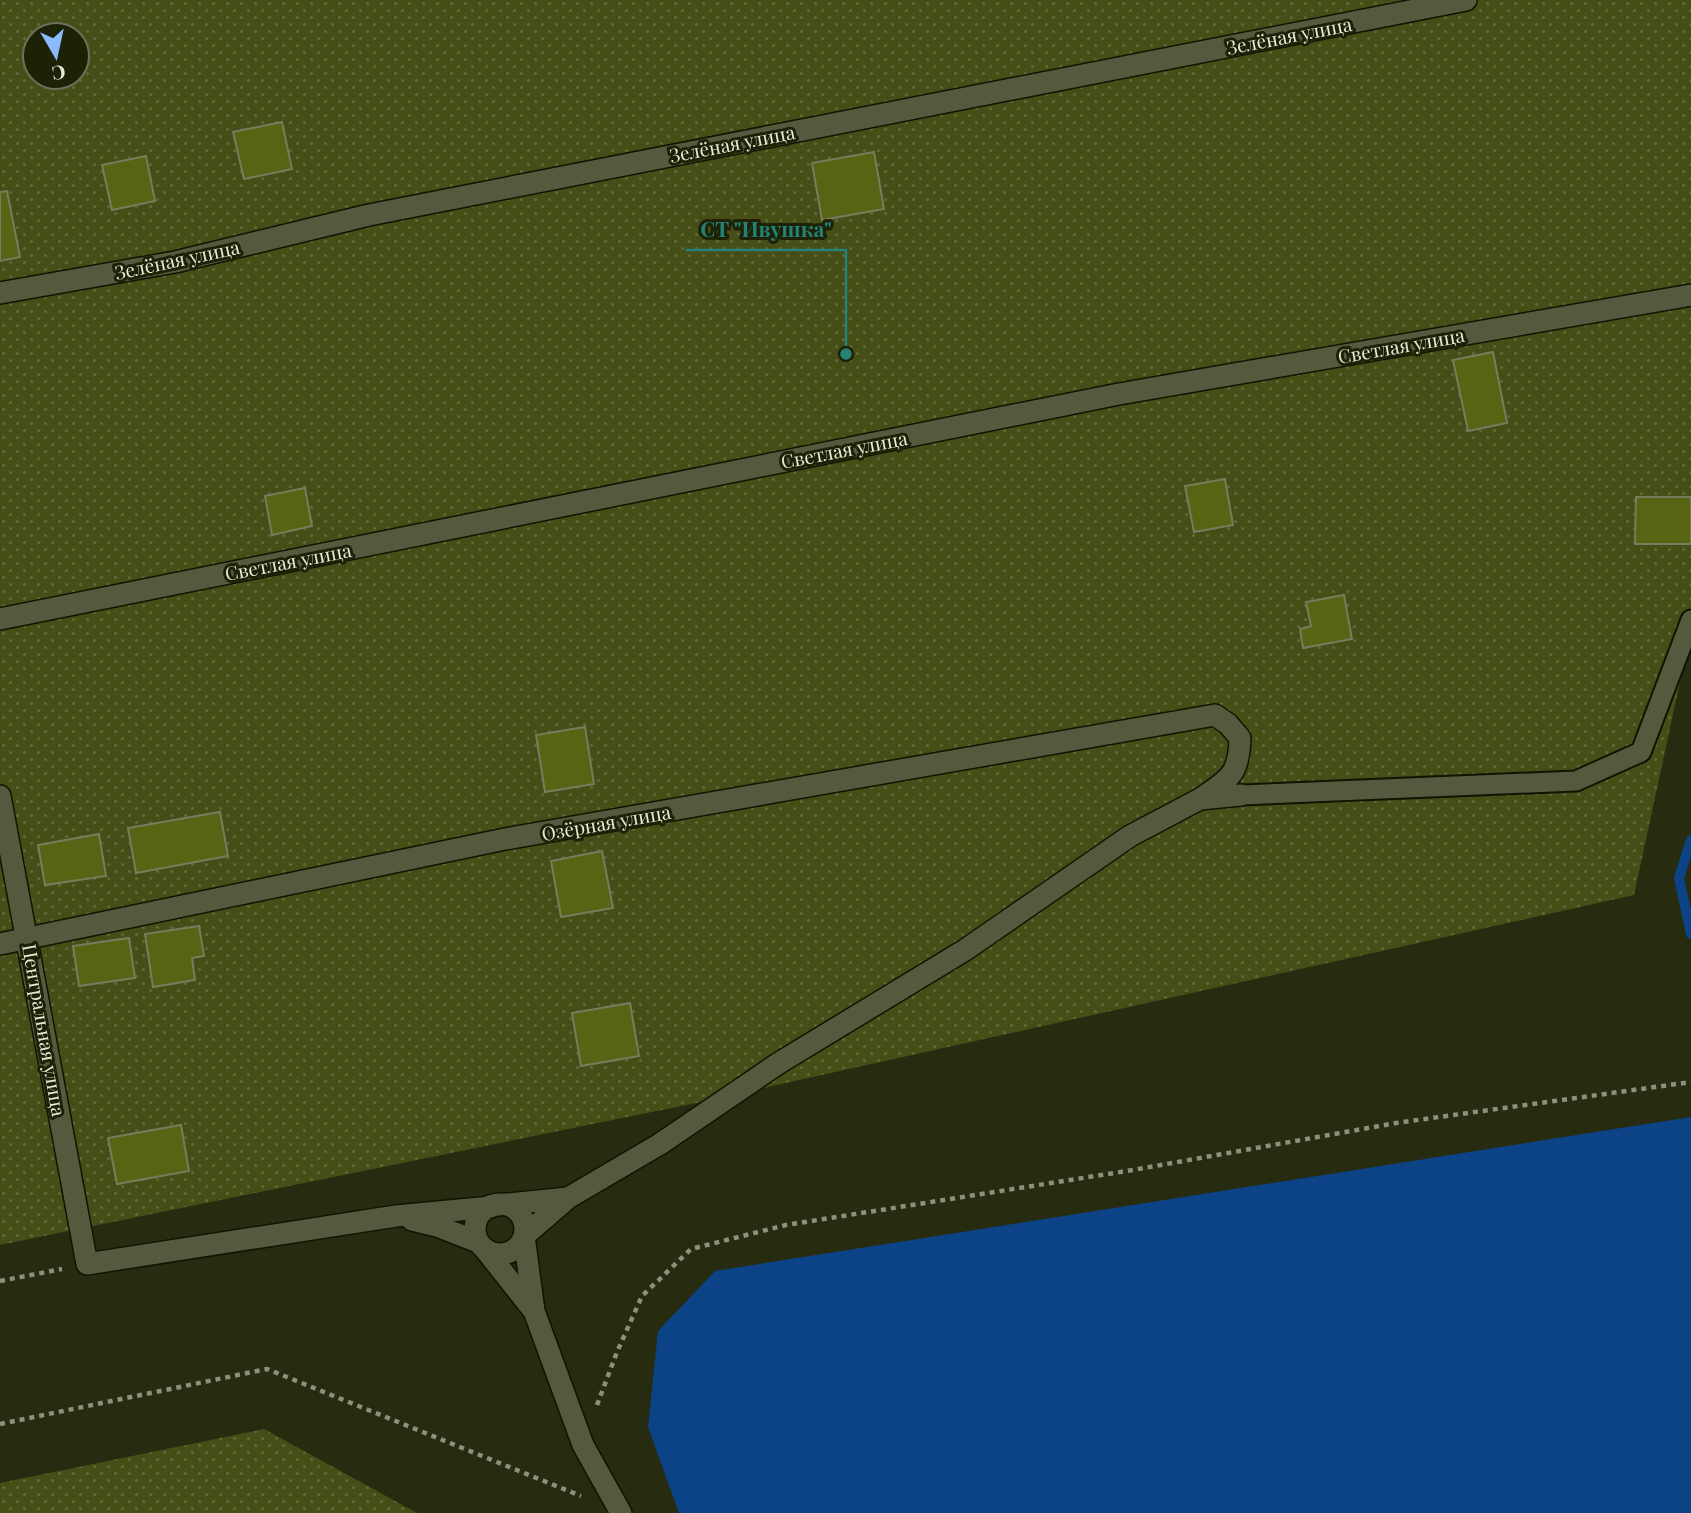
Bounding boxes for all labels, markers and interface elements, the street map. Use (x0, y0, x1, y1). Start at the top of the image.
street label: Зелёная улица (1224, 10, 1354, 60)
north arrow (21, 21, 91, 91)
text: С (50, 60, 67, 88)
street label: Зелёная улица (667, 118, 797, 168)
callout: СТ "Ивушка" (686, 208, 846, 250)
text: СТ "Ивушка" (700, 214, 832, 242)
street label: Зелёная улица (112, 233, 242, 285)
street label: Светлая улица (1336, 321, 1467, 369)
street label: Светлая улица (779, 424, 910, 474)
street label: Светлая улица (223, 536, 354, 586)
street label: Озёрная улица (539, 798, 673, 846)
street label: Центральная улица (17, 942, 73, 1119)

